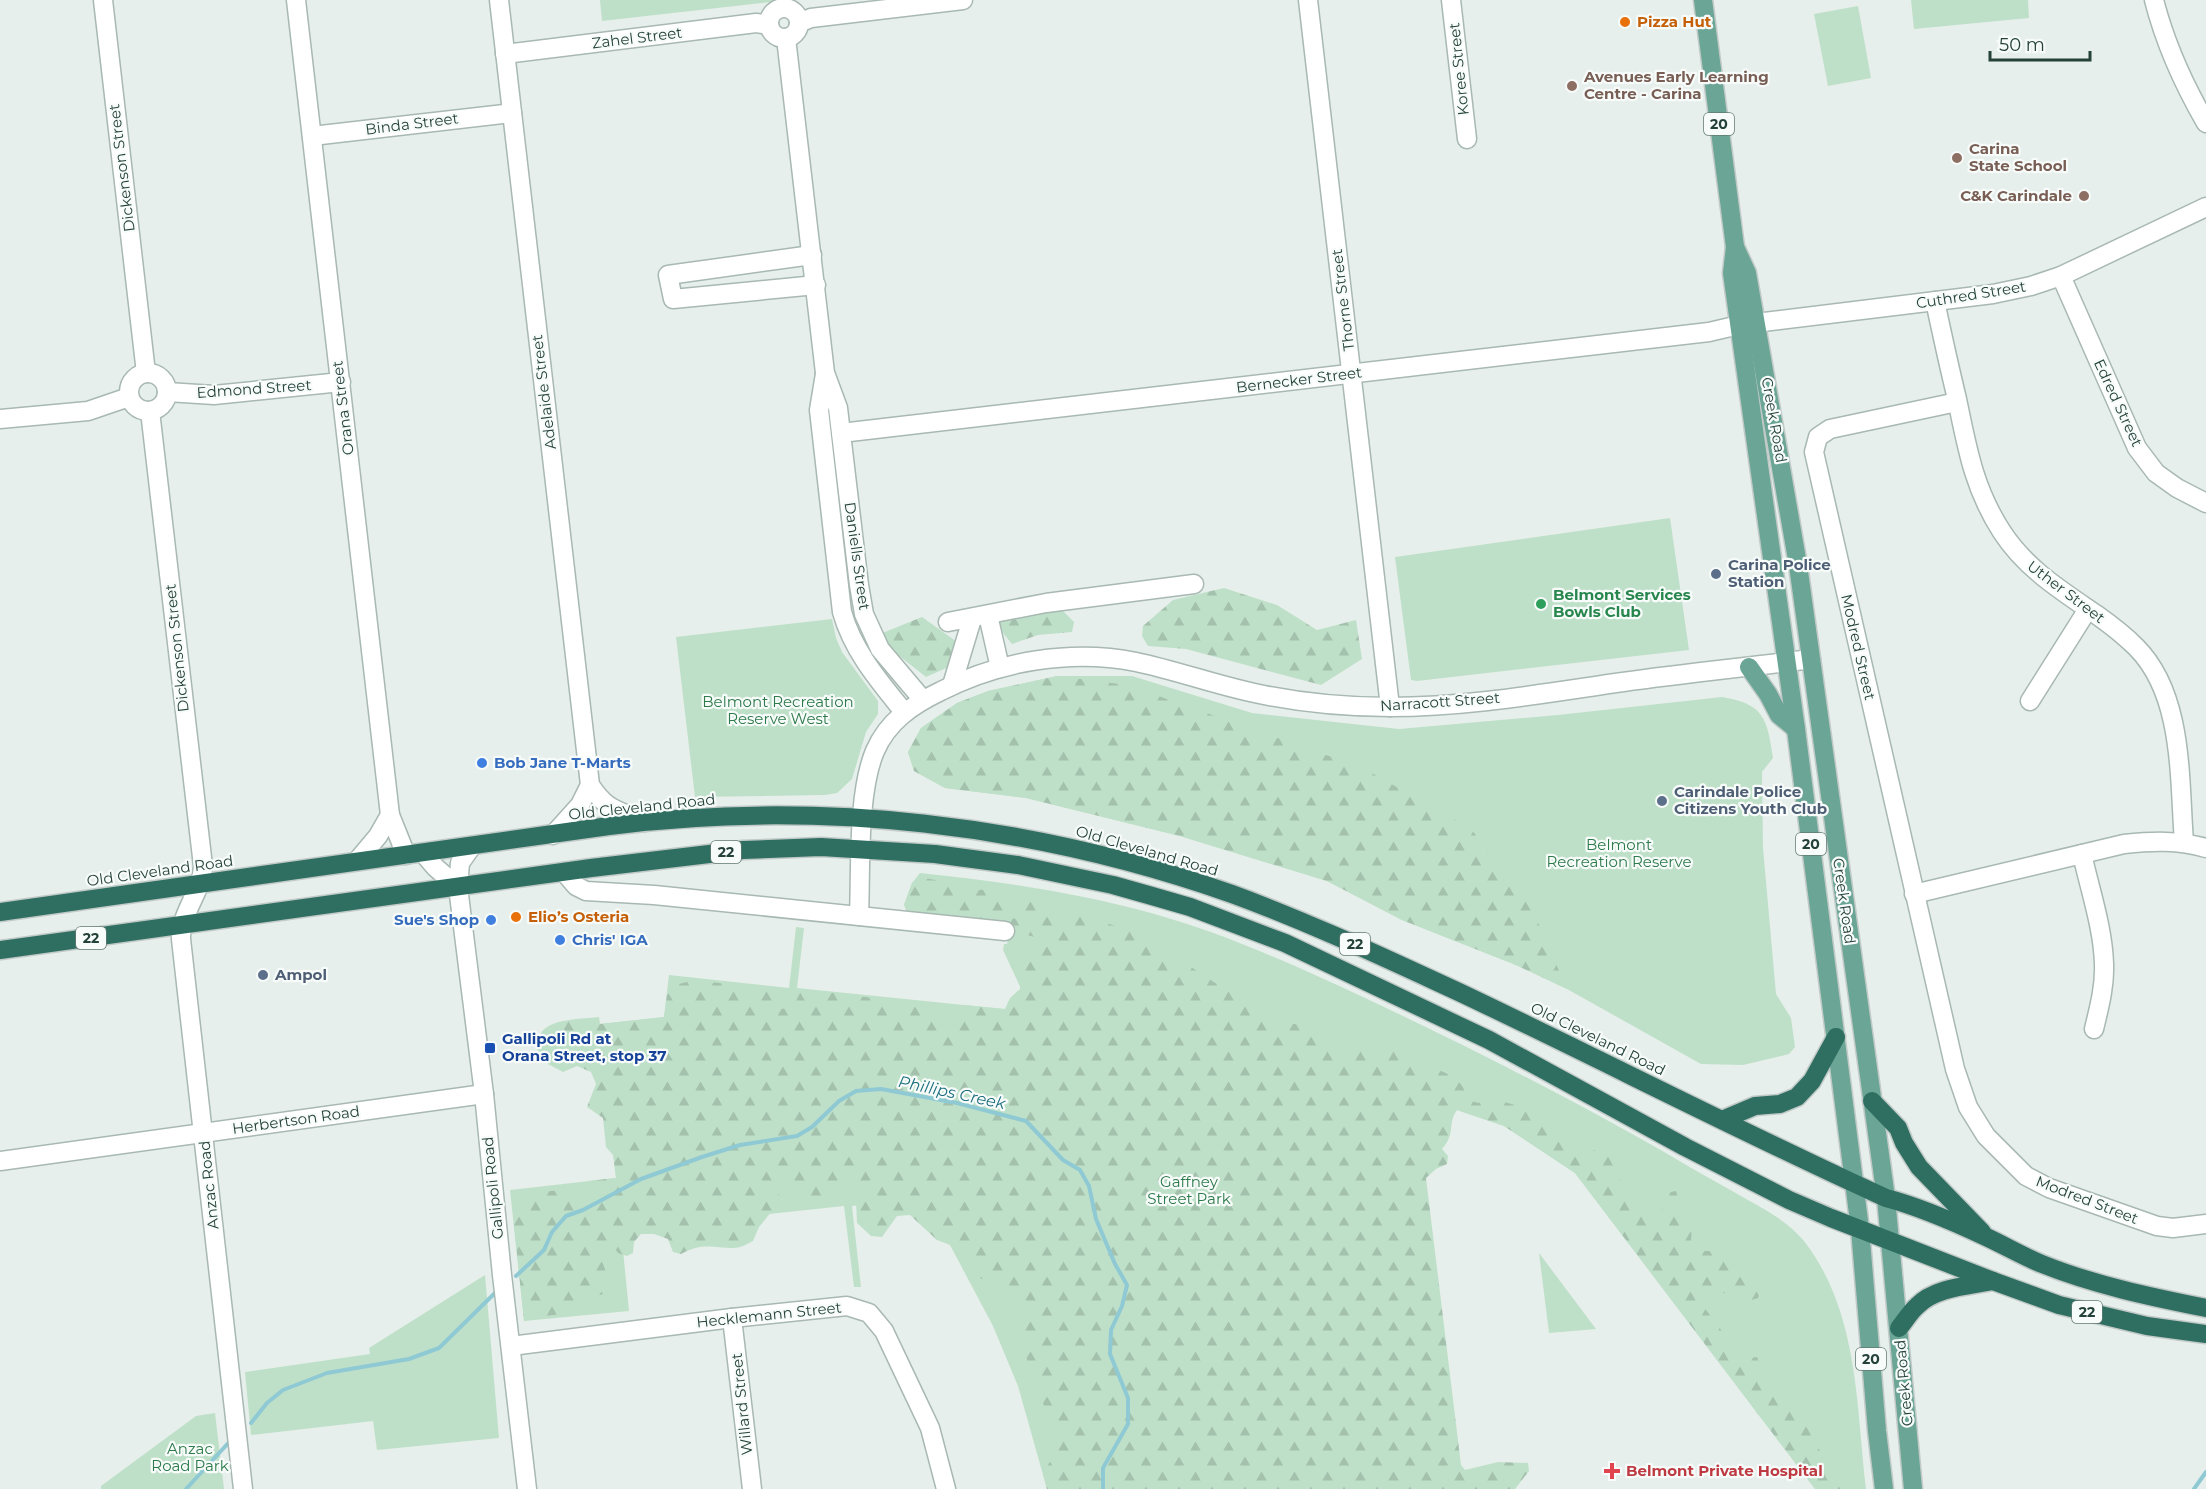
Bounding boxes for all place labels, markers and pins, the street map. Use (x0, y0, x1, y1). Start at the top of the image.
place label: Pizza Hut (1637, 12, 1712, 31)
marker: Pizza Hut (1618, 15, 1632, 29)
place label: Avenues Early Learning Centre - Carina (1583, 67, 1769, 103)
marker: Avenues Early Learning Centre - Carina (1565, 79, 1579, 93)
place label: Carina State School (1969, 139, 2067, 175)
marker: Carina State School (1950, 151, 1964, 165)
place label: C&K Carindale (1960, 186, 2072, 205)
marker: C&K Carindale (2077, 189, 2091, 203)
place label: Carina Police Station (1728, 555, 1831, 591)
marker: Carina Police Station (1709, 567, 1723, 581)
place label: Belmont Services Bowls Club (1553, 585, 1691, 621)
marker: Belmont Services Bowls Club (1534, 597, 1548, 611)
place label: Bob Jane T-Marts (494, 753, 631, 772)
marker: Bob Jane T-Marts (475, 756, 489, 770)
place label: Carindale Police Citizens Youth Club (1674, 782, 1827, 818)
marker: Carindale Police Citizens Youth Club (1655, 794, 1669, 808)
place label: Elio’s Osteria (528, 907, 629, 926)
place label: Sue's Shop (394, 910, 479, 929)
marker: Elio’s Osteria (509, 910, 523, 924)
marker: Sue's Shop (484, 913, 498, 927)
place label: Chris' IGA (572, 930, 648, 949)
marker: Chris' IGA (553, 933, 567, 947)
place label: Ampol (274, 965, 327, 984)
marker: Ampol (256, 968, 270, 982)
place label: Gallipoli Rd at Orana Street, stop 37 (502, 1029, 667, 1065)
marker: Gallipoli Rd at Orana Street, stop 37 (483, 1041, 497, 1055)
place label: Belmont Private Hospital (1626, 1461, 1823, 1480)
marker: Belmont Private Hospital (1603, 1462, 1621, 1480)

